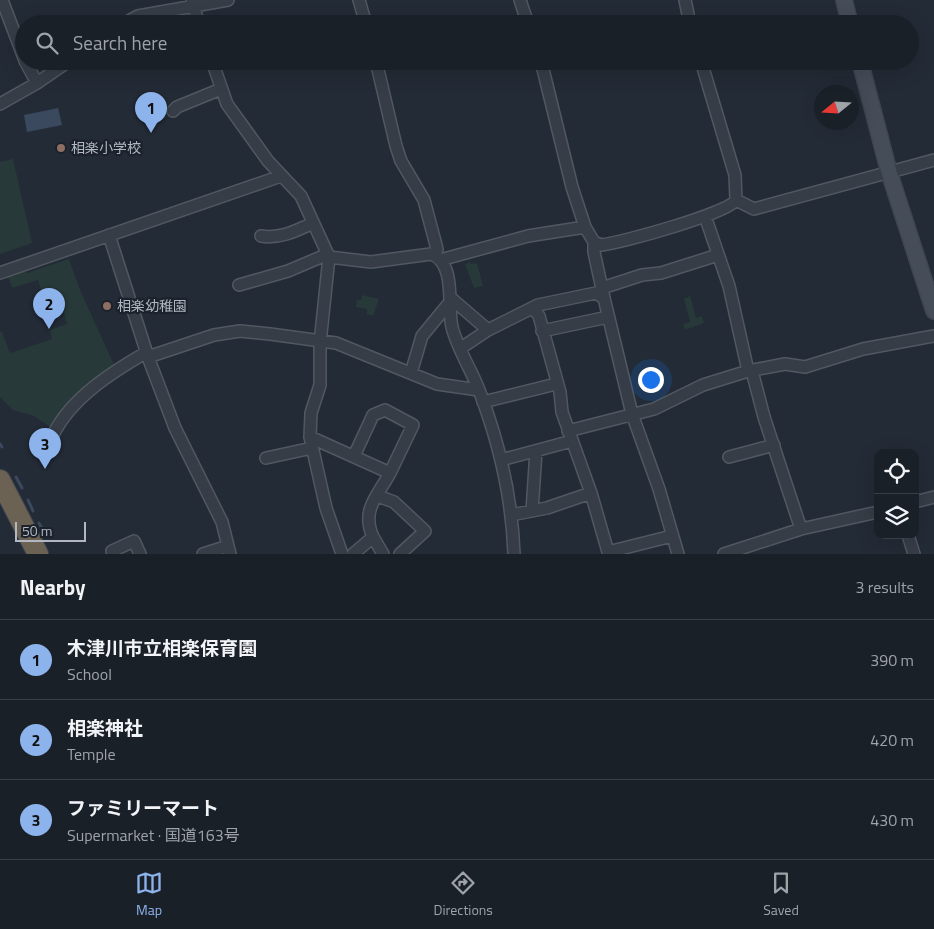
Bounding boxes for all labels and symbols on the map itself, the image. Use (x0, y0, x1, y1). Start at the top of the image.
north arrow (814, 85, 859, 130)
pin: 1 (135, 92, 167, 133)
place label: 相楽小学校 (71, 137, 141, 158)
marker: 相楽小学校 (55, 142, 67, 154)
pin: 2 (33, 288, 65, 329)
place label: 相楽幼稚園 (117, 295, 187, 316)
marker: 相楽幼稚園 (101, 300, 113, 312)
your location (638, 367, 664, 393)
pin: 3 (29, 428, 61, 469)
scale bar (15, 519, 86, 542)

